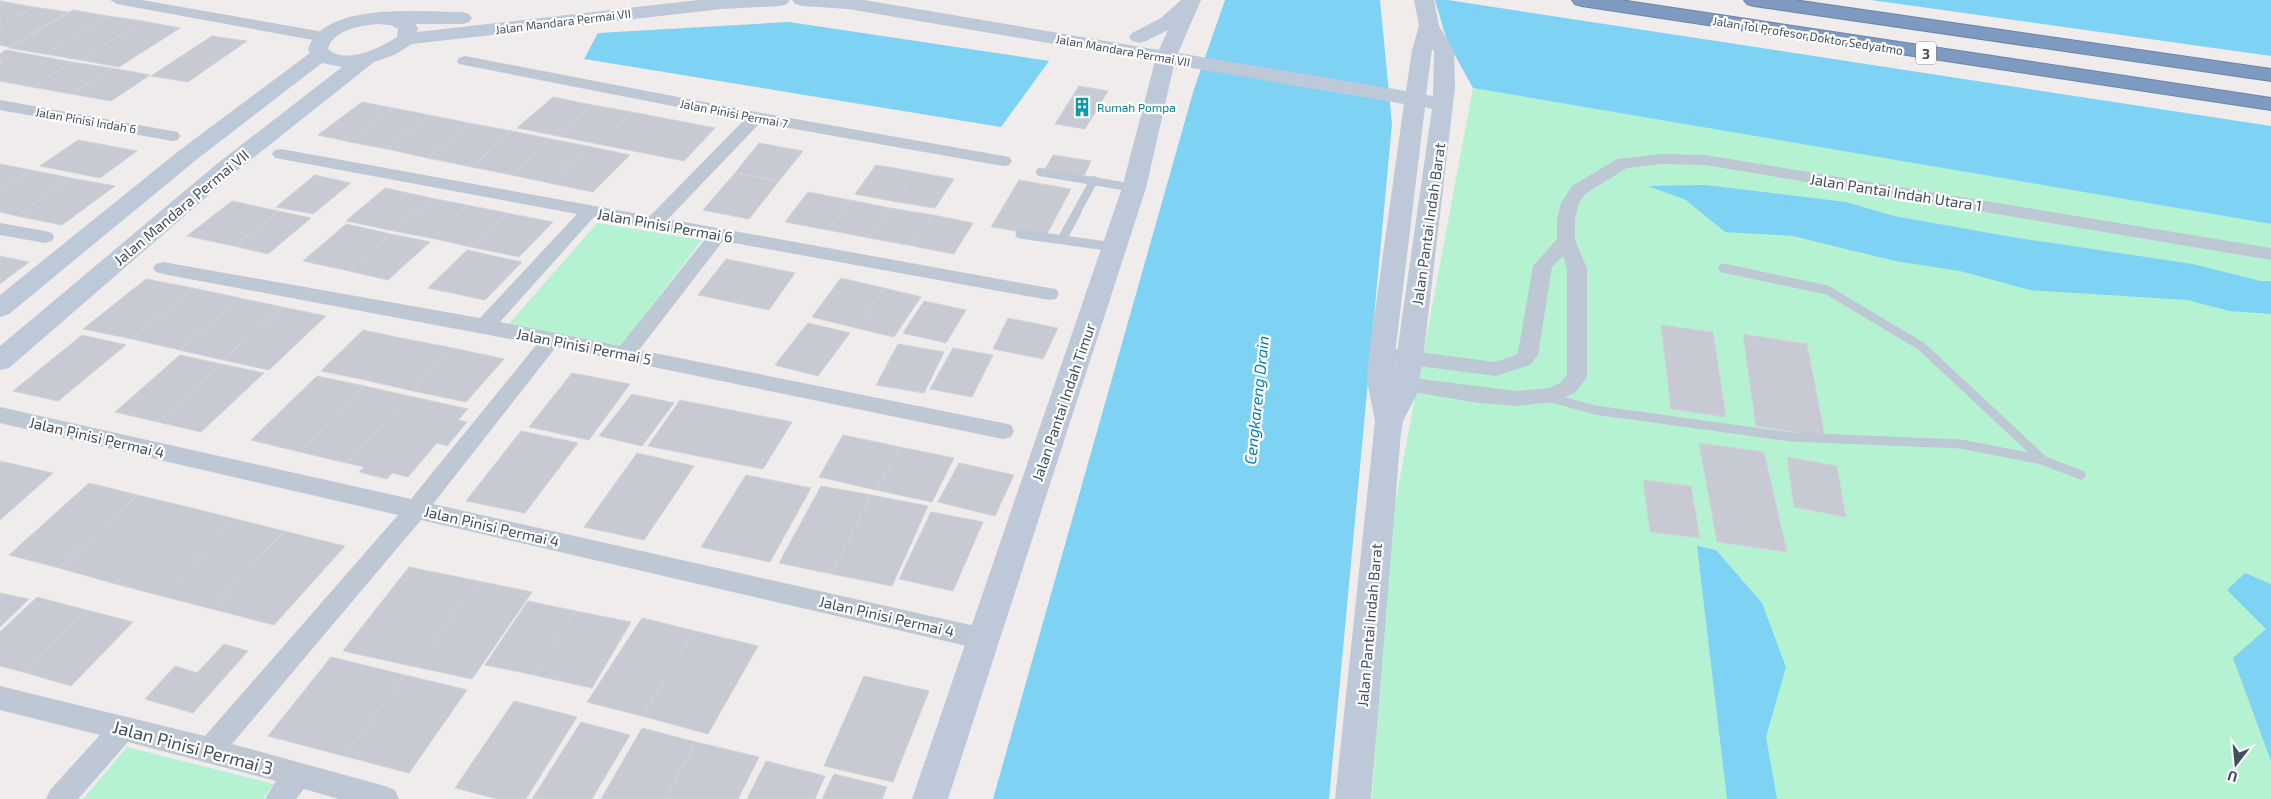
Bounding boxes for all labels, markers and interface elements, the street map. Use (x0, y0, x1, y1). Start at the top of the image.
street label: Jalan Mandara Permai VII (494, 6, 632, 36)
street label: Jalan Tol Profesor Doktor Sedyatmo (1712, 13, 1904, 57)
street label: Jalan Mandara Permai VII (1055, 31, 1191, 69)
road number: 3 (1916, 42, 1936, 64)
street label: Jalan Pinisi Permai 7 (679, 96, 789, 130)
building icon: Rumah Pompa (1071, 96, 1093, 118)
place label: Rumah Pompa (1097, 100, 1176, 114)
street label: Jalan Pinisi Indah 6 (34, 104, 138, 136)
street label: Jalan Pantai Indah Barat (1408, 141, 1448, 306)
street label: Jalan Mandara Permai VII (110, 145, 252, 269)
street label: Jalan Pantai Indah Utara 1 (1809, 170, 1983, 214)
street label: Jalan Pinisi Permai 6 (596, 204, 734, 246)
street label: Jalan Pantai Indah Timur (1027, 321, 1099, 483)
street label: Jalan Pinisi Permai 5 (515, 324, 653, 368)
water label: Cengkareng Drain (1240, 335, 1272, 465)
street label: Jalan Pinisi Permai 4 (28, 413, 166, 461)
street label: Jalan Pinisi Permai 4 (423, 502, 561, 550)
street label: Jalan Pantai Indah Barat (1353, 542, 1385, 707)
street label: Jalan Pinisi Permai 4 (818, 592, 956, 640)
street label: Jalan Pinisi Permai 3 (111, 715, 275, 779)
north arrow (2211, 739, 2261, 789)
text: U (2225, 767, 2239, 786)

